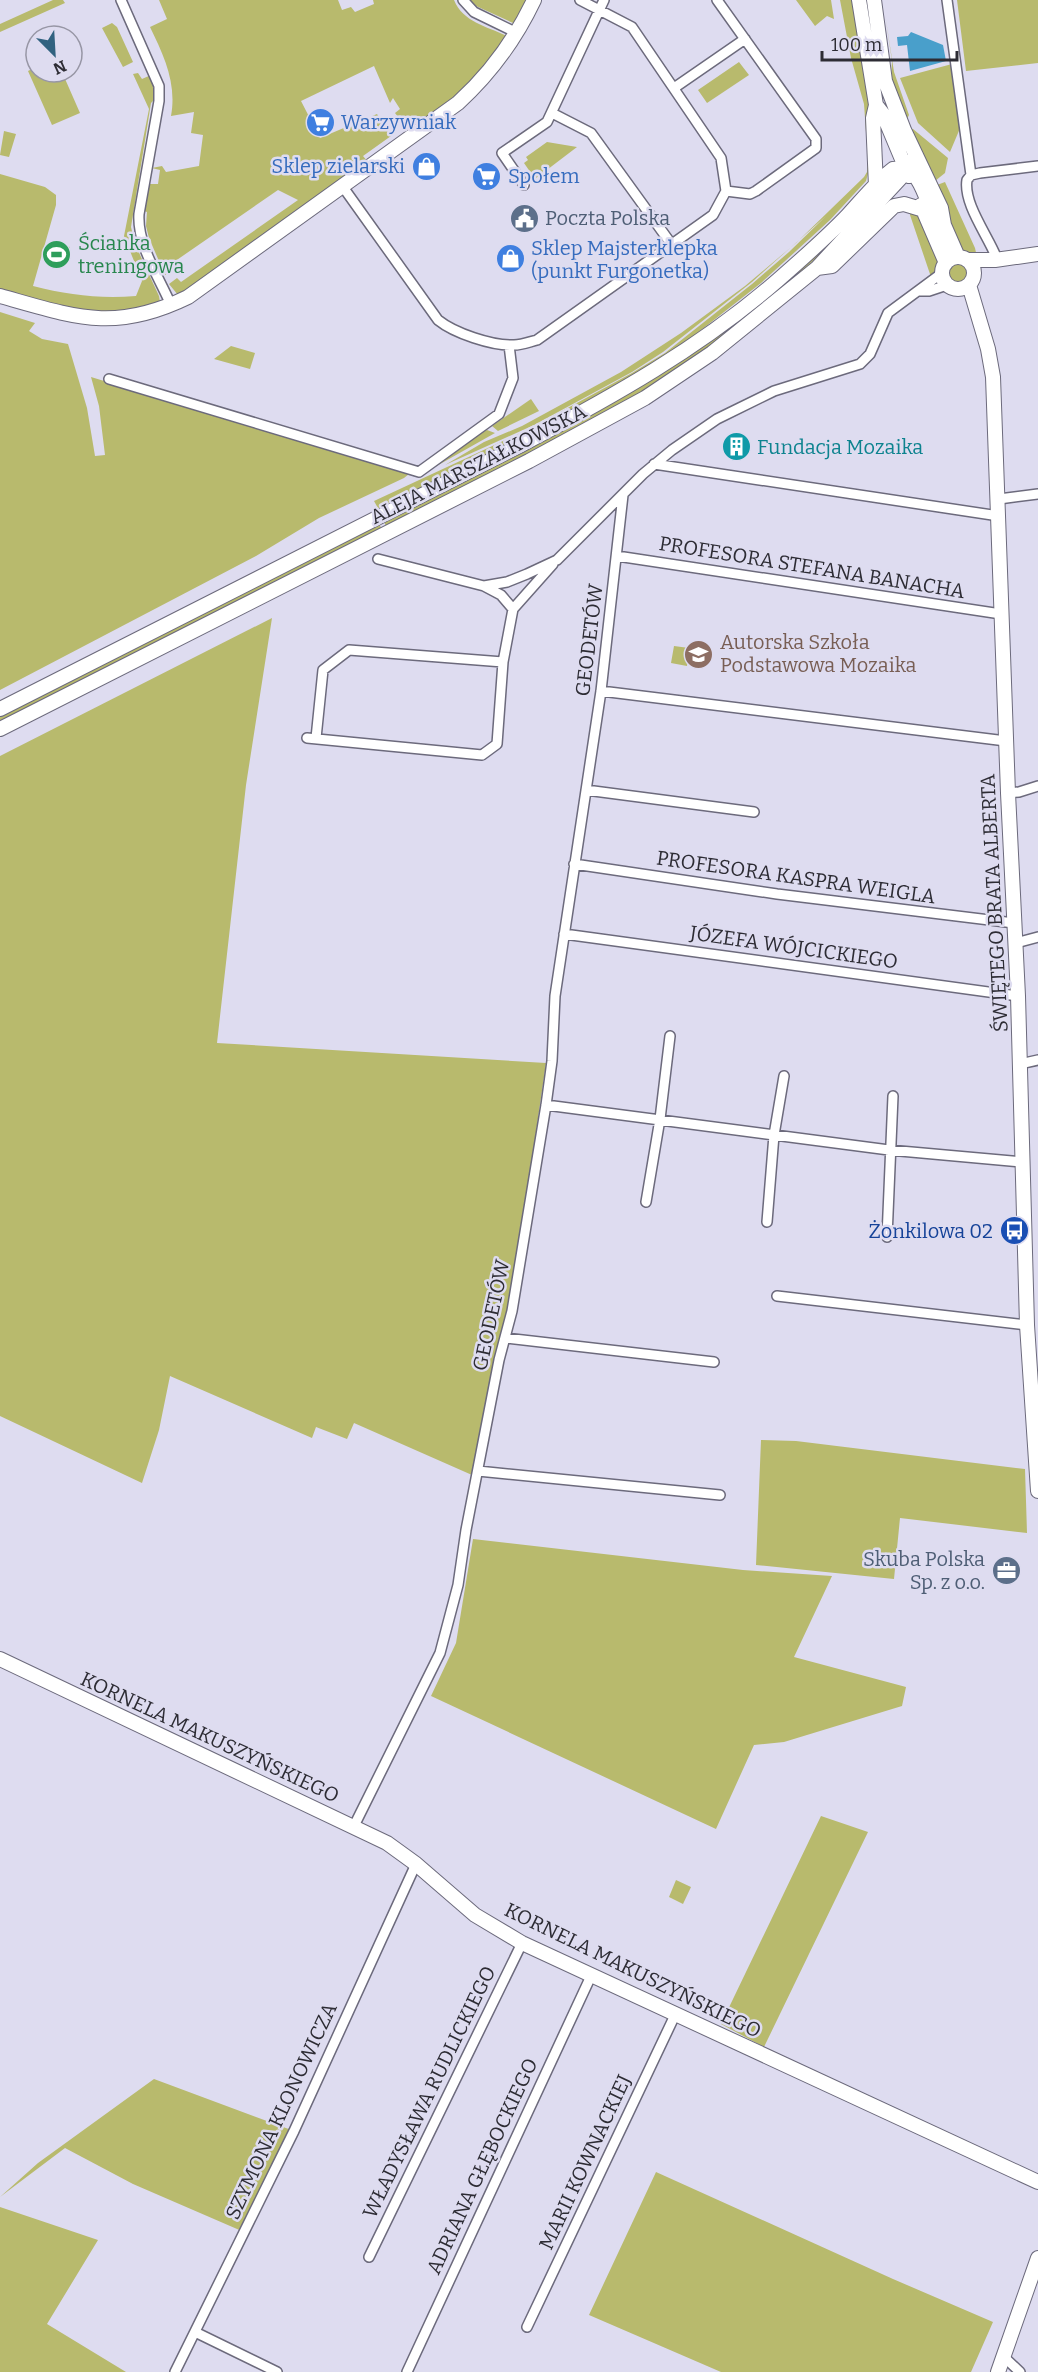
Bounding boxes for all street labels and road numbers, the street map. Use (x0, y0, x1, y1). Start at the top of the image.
street label: ALEJA MARSZAŁKOWSKA (366, 399, 591, 529)
street label: PROFESORA STEFANA BANACHA (657, 531, 967, 603)
street label: GEODETÓW (570, 582, 608, 698)
street label: ŚWIĘTEGO BRATA ALBERTA (975, 772, 1013, 1033)
street label: PROFESORA KASPRA WEIGLA (655, 846, 938, 909)
street label: JÓZEFA WÓJCICKIEGO (688, 920, 899, 973)
street label: GEODETÓW (468, 1257, 515, 1373)
street label: KORNELA MAKUSZYŃSKIEGO (77, 1666, 343, 1808)
street label: KORNELA MAKUSZYŃSKIEGO (501, 1897, 765, 2043)
street label: WŁADYSŁAWA RUDLICKIEGO (357, 1962, 501, 2222)
street label: SZYMONA KLONOWICZA (220, 1998, 342, 2223)
street label: ADRIANA GŁĘBOCKIEGO (421, 2054, 543, 2278)
street label: MARII KOWNACKIEJ (534, 2071, 636, 2253)

